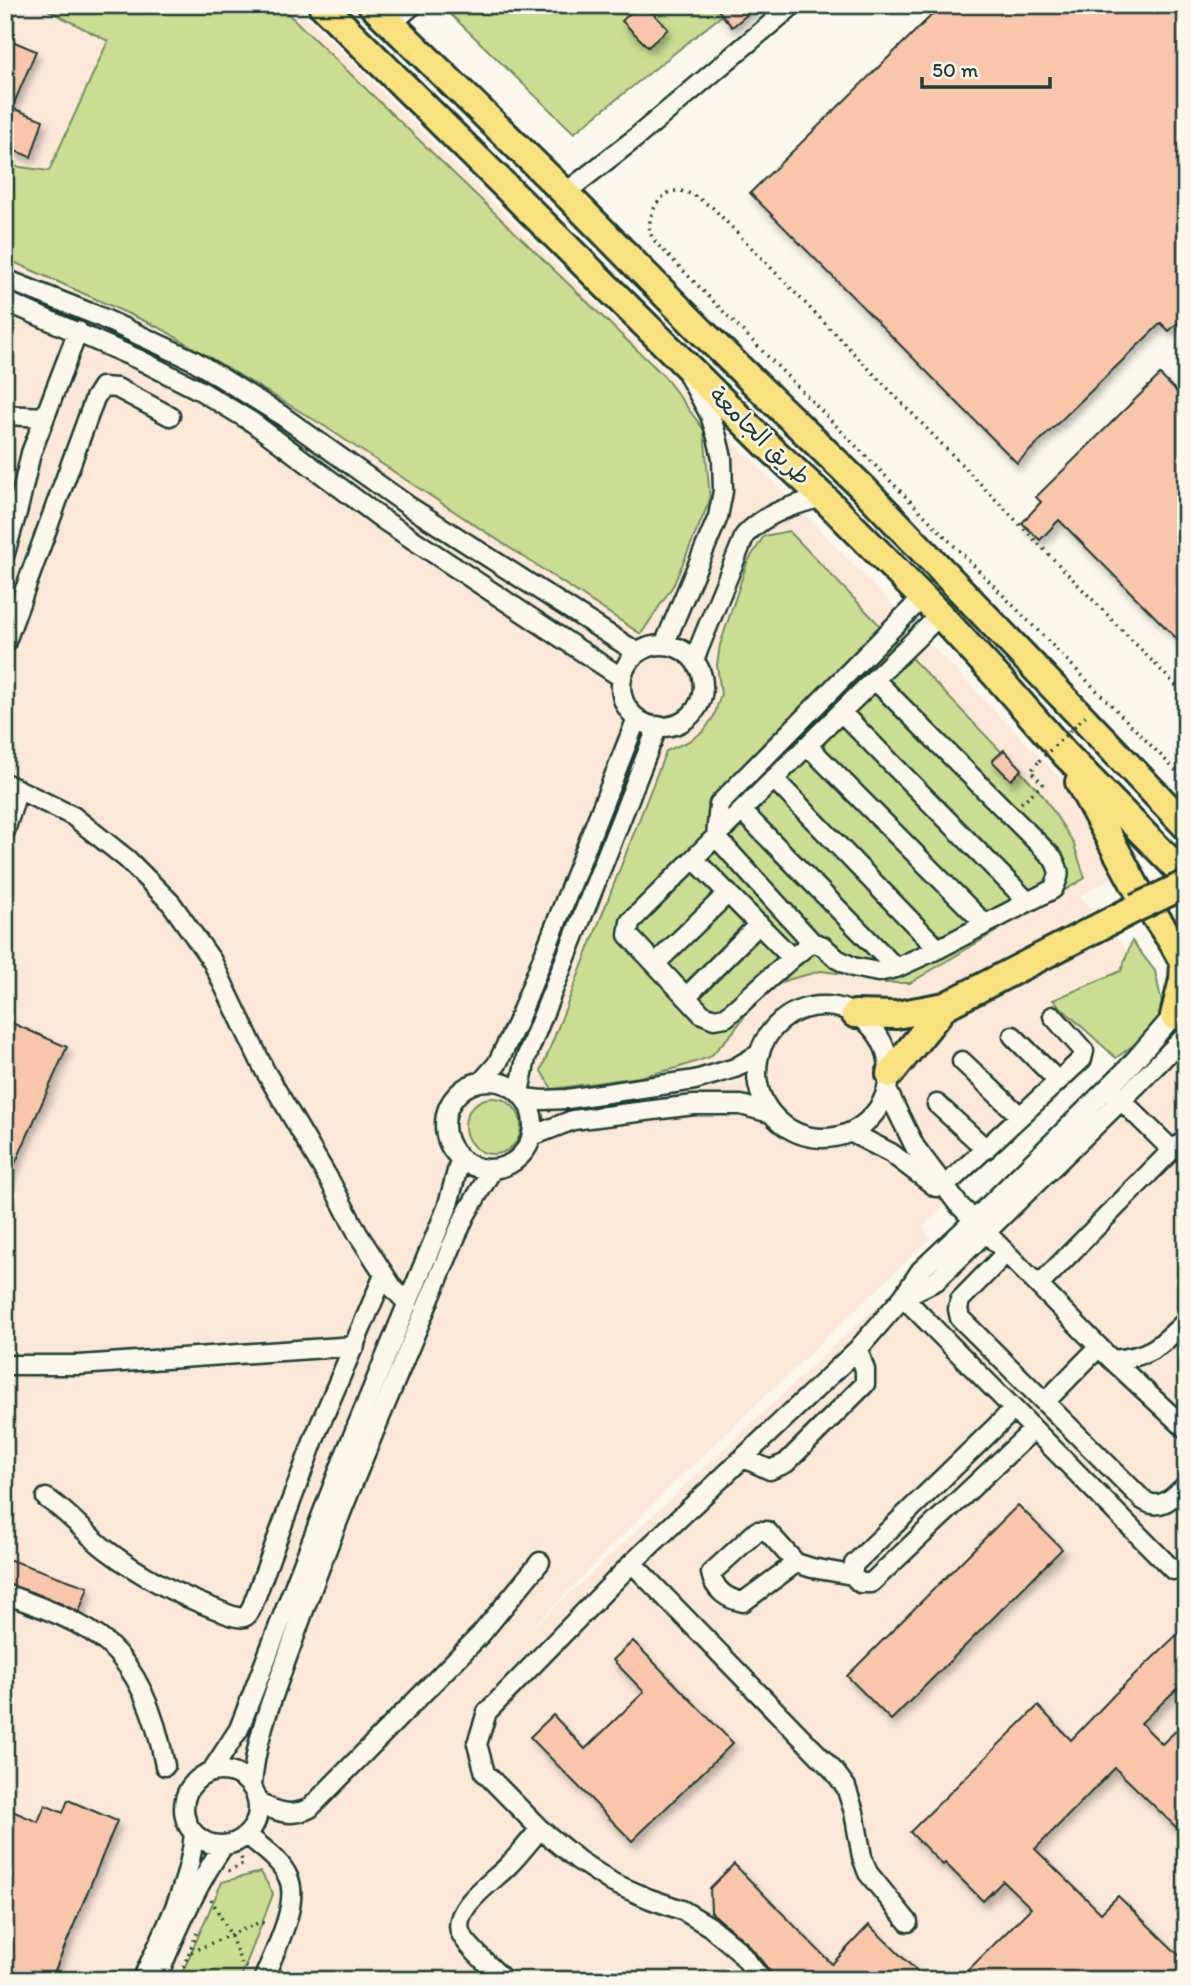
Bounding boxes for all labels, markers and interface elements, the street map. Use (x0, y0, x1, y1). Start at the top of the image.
scale bar (922, 46, 1049, 90)
text: 50 m (932, 57, 979, 82)
street label: طريق الجامعة (703, 380, 817, 491)

